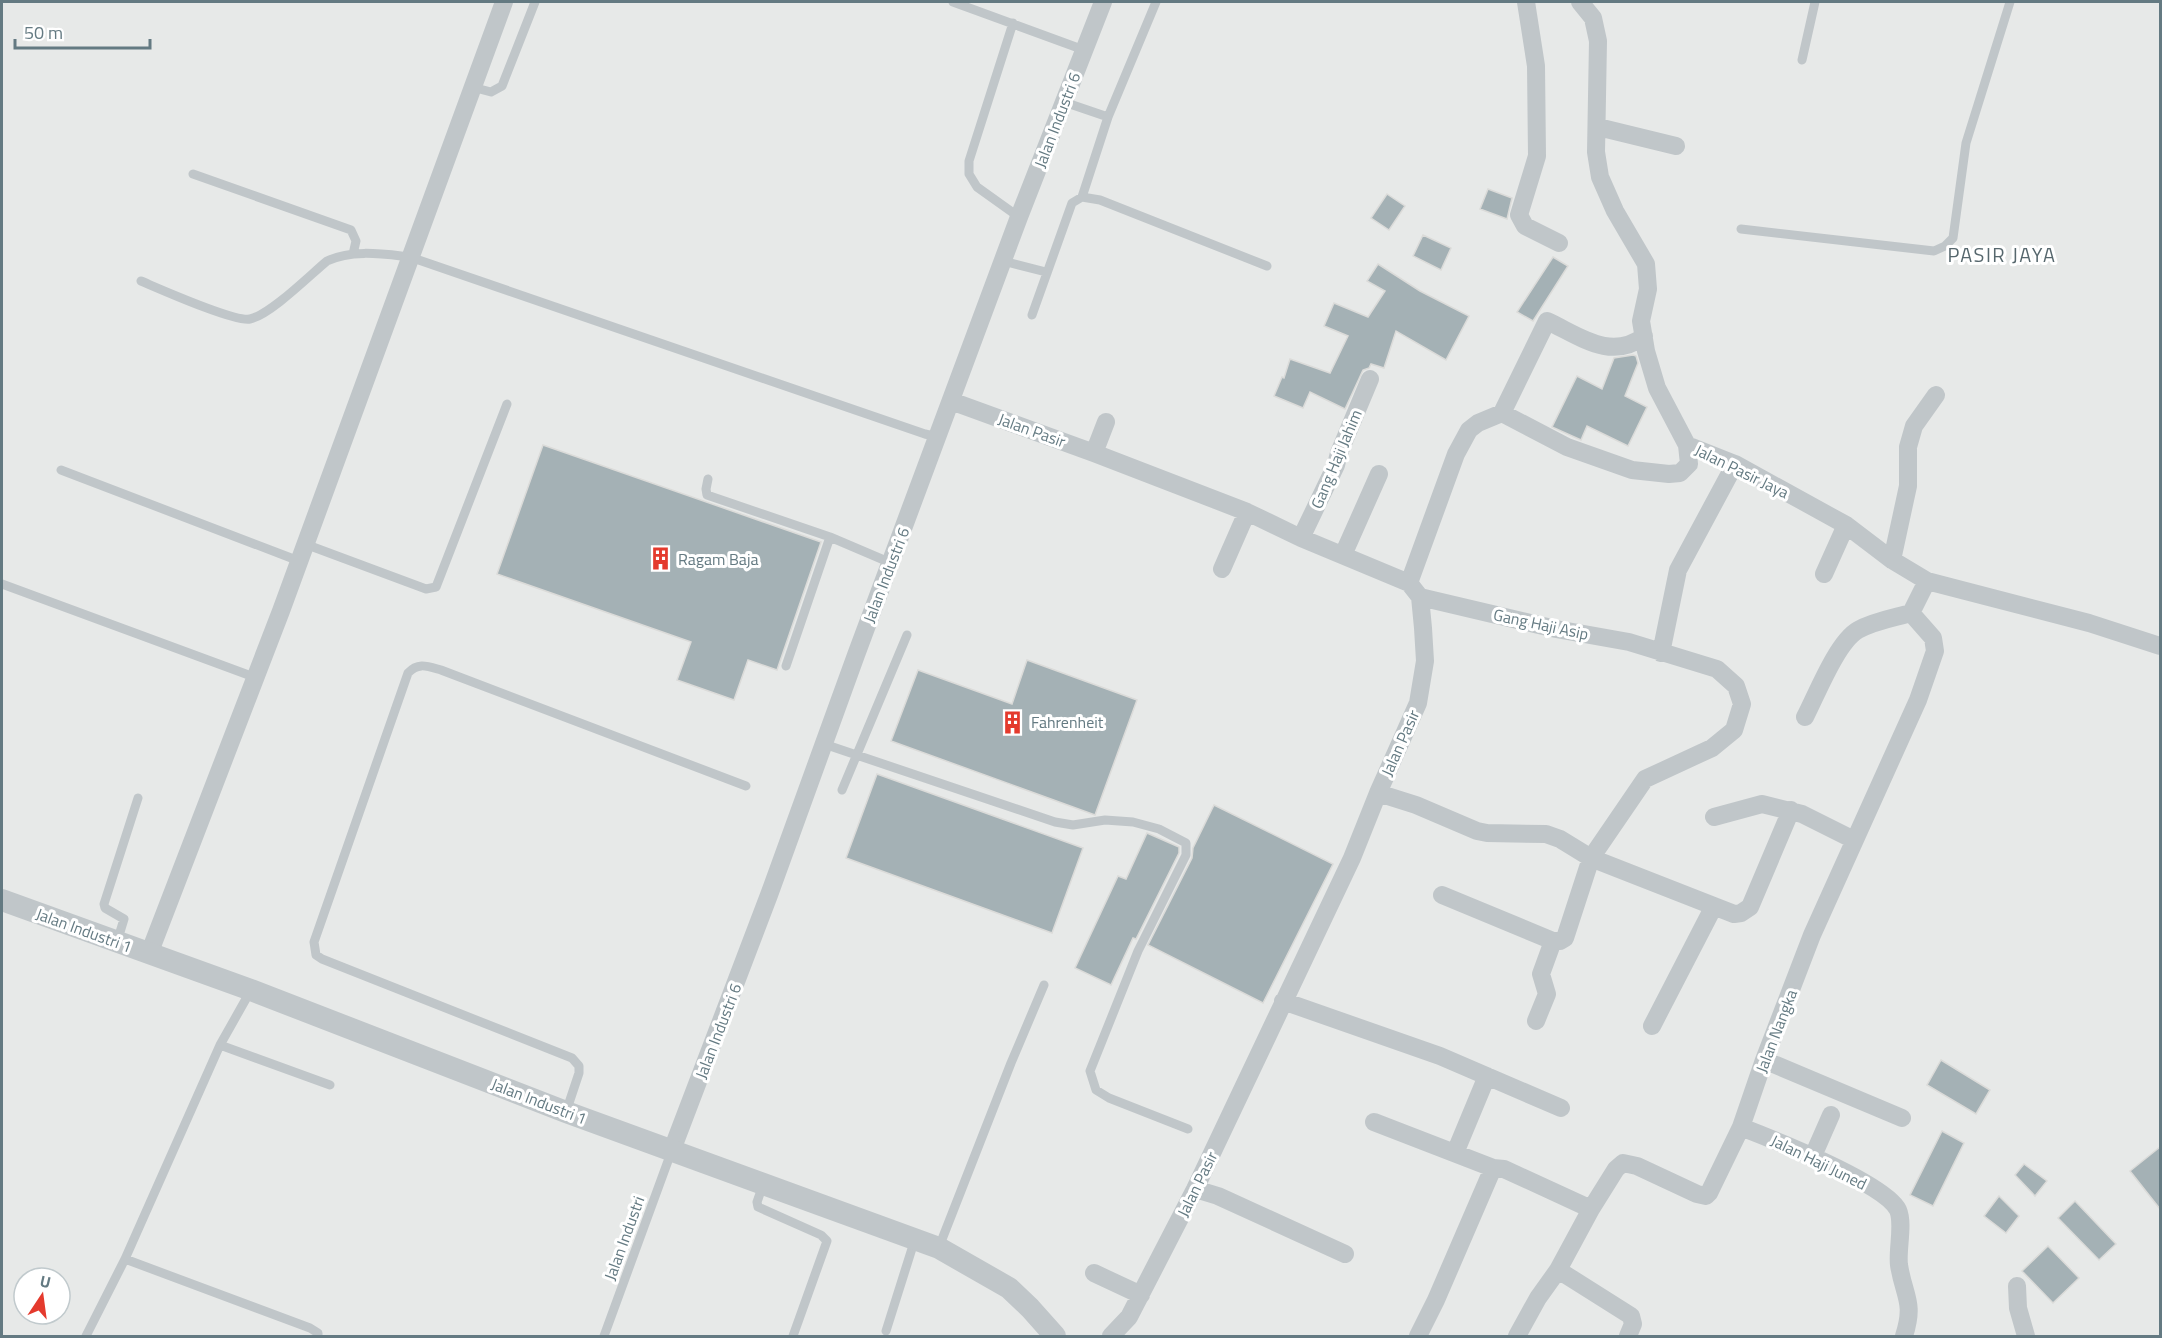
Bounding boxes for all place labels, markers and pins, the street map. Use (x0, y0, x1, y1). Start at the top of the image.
building icon: Ragam Baja (647, 546, 673, 572)
place label: Ragam Baja (678, 547, 758, 571)
building icon: Fahrenheit (1000, 709, 1026, 735)
place label: Fahrenheit (1031, 710, 1104, 734)

